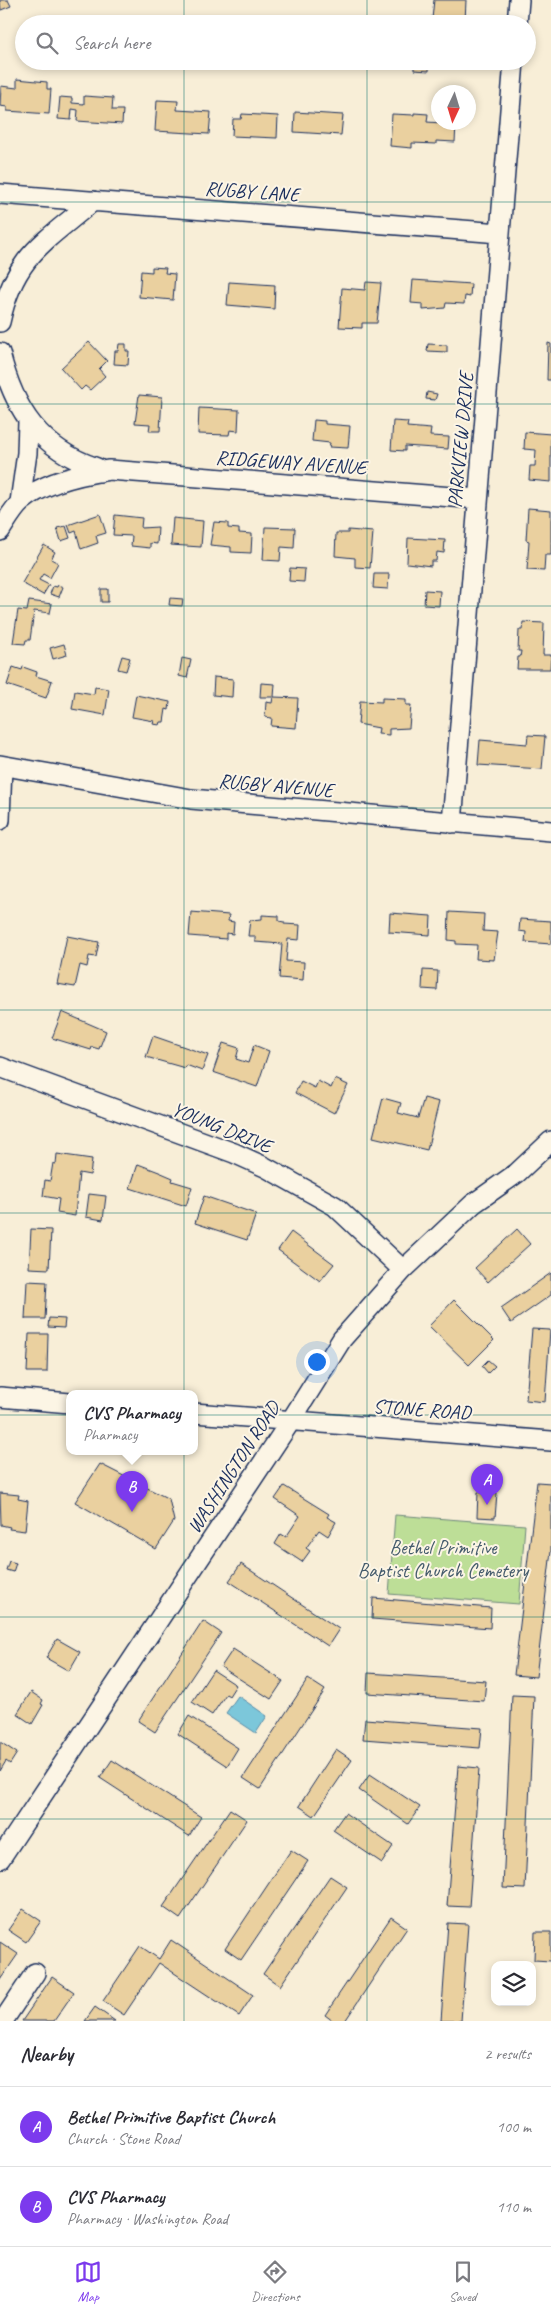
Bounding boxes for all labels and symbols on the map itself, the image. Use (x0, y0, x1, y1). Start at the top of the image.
north arrow (431, 85, 476, 130)
street label: RUGBY LANE (204, 176, 303, 207)
street label: PARKVIEW DRIVE (442, 368, 479, 509)
street label: RIDGEWAY AVENUE (215, 445, 369, 480)
street label: RUGBY AVENUE (217, 768, 337, 803)
street label: YOUNG DRIVE (168, 1096, 278, 1160)
your location (304, 1349, 330, 1375)
street label: STONE ROAD (372, 1394, 473, 1425)
street label: WASHINGTON ROAD (182, 1395, 287, 1538)
pin: A (471, 1464, 503, 1505)
pin: B (116, 1471, 148, 1512)
park label: Bethel Primitive Baptist Church Cemetery (358, 1535, 530, 1583)

